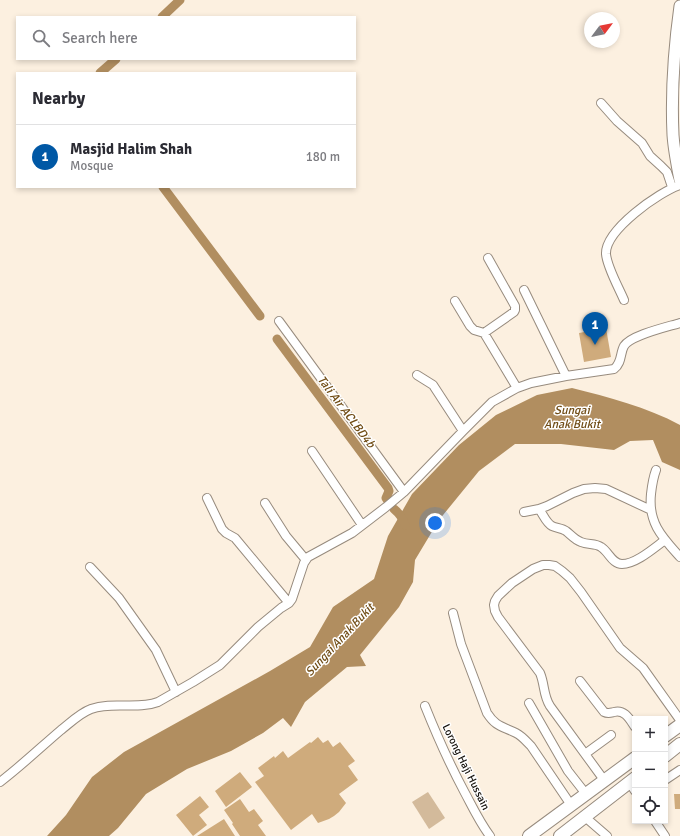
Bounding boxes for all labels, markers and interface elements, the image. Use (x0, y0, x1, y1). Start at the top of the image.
north arrow (584, 12, 620, 48)
search box (16, 16, 356, 60)
icon: search (30, 27, 52, 49)
text: Search here (62, 29, 138, 47)
text: Nearby (32, 88, 85, 109)
text: Masjid Halim Shah (70, 140, 192, 158)
text: 1 (41, 149, 49, 165)
text: 180 m (306, 149, 340, 165)
text: Mosque (70, 158, 113, 174)
pin: 1 (582, 312, 608, 345)
water label: Tali Air ACLBD4b (314, 373, 378, 452)
water label: Sungai Anak Bukit (544, 403, 602, 432)
your location (425, 513, 445, 533)
water label: Sungai Anak Bukit (302, 599, 379, 679)
map controls (632, 716, 668, 824)
button: + (632, 716, 668, 752)
street label: Lorong Haji Hussain (440, 722, 492, 812)
button: − (632, 752, 668, 788)
button: locate (632, 788, 668, 824)

